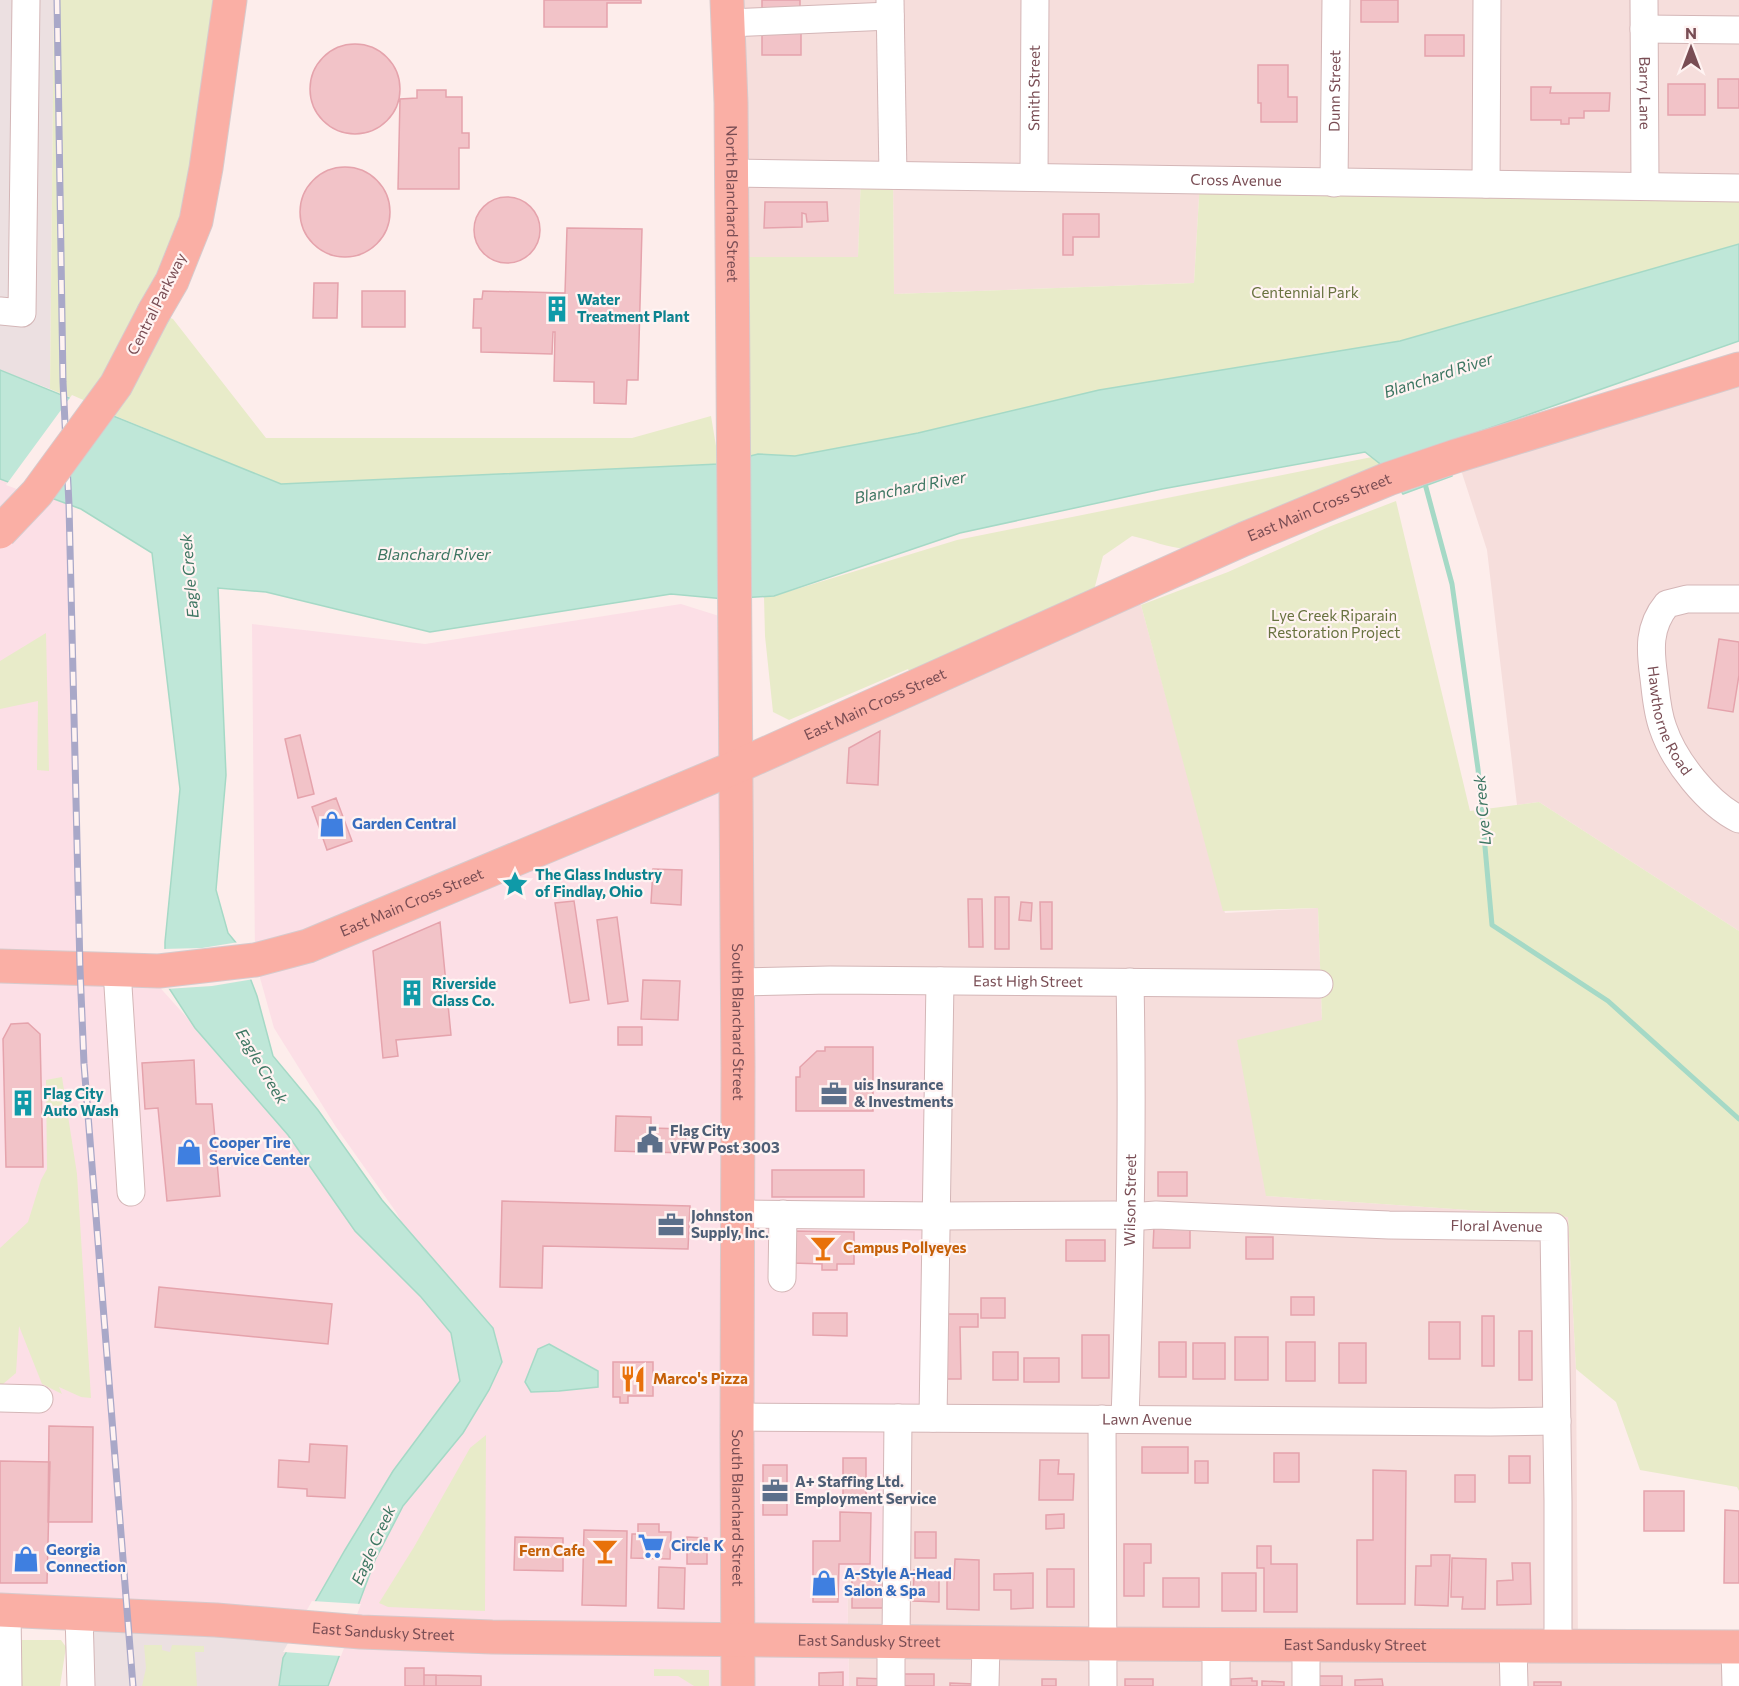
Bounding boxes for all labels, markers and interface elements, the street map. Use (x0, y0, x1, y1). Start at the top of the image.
north arrow (1661, 18, 1721, 78)
text: N (1685, 23, 1697, 42)
street label: Smith Street (1024, 45, 1043, 131)
street label: Dunn Street (1325, 50, 1343, 132)
street label: Barry Lane (1636, 56, 1655, 130)
street label: North Blanchard Street (723, 125, 742, 283)
street label: Cross Avenue (1190, 170, 1282, 189)
street label: Central Parkway (123, 249, 190, 358)
park label: Centennial Park (1251, 283, 1359, 301)
place label: Water Treatment Plant (577, 290, 689, 325)
building icon: Water Treatment Plant (542, 294, 572, 324)
water label: Blanchard River (1381, 348, 1495, 401)
water label: Blanchard River (852, 466, 968, 507)
street label: East Main Cross Street (1245, 469, 1394, 545)
water label: Eagle Creek (175, 533, 202, 619)
water label: Blanchard River (377, 544, 491, 563)
park label: Lye Creek Riparain Restoration Project (1268, 606, 1400, 641)
street label: East Main Cross Street (801, 664, 949, 743)
street label: Hawthorne Road (1644, 665, 1696, 778)
water label: Lye Creek (1469, 774, 1494, 846)
shop icon: Garden Central (317, 809, 347, 839)
place label: Garden Central (352, 814, 456, 832)
street label: East Main Cross Street (337, 864, 486, 940)
place label: The Glass Industry of Findlay, Ohio (535, 865, 663, 900)
place icon: The Glass Industry of Findlay, Ohio (500, 869, 530, 899)
street label: South Blanchard Street (729, 943, 748, 1101)
street label: East High Street (973, 971, 1083, 990)
place label: Riverside Glass Co. (432, 974, 496, 1009)
building icon: Riverside Glass Co. (397, 978, 427, 1008)
water label: Eagle Creek (232, 1025, 293, 1107)
place label: uis Insurance & Investments (854, 1075, 953, 1110)
office icon: uis Insurance & Investments (819, 1079, 849, 1109)
place label: Flag City Auto Wash (43, 1084, 119, 1119)
building icon: Flag City Auto Wash (8, 1088, 38, 1118)
place label: Flag City VFW Post 3003 (670, 1121, 780, 1156)
public building icon: Flag City VFW Post 3003 (635, 1125, 665, 1155)
place label: Cooper Tire Service Center (209, 1133, 310, 1168)
shop icon: Cooper Tire Service Center (174, 1137, 204, 1167)
street label: Wilson Street (1120, 1154, 1139, 1247)
place label: Johnston Supply, Inc. (691, 1206, 769, 1241)
office icon: Johnston Supply, Inc. (656, 1210, 686, 1240)
street label: Floral Avenue (1451, 1216, 1543, 1235)
bar icon: Campus Pollyeyes (808, 1233, 838, 1263)
place label: Campus Pollyeyes (843, 1238, 967, 1256)
restaurant icon: Marco's Pizza (618, 1364, 648, 1394)
place label: Marco's Pizza (653, 1369, 748, 1387)
street label: Lawn Avenue (1102, 1409, 1192, 1428)
street label: South Blanchard Street (729, 1429, 748, 1587)
place label: A+ Staffing Ltd. Employment Service (795, 1472, 936, 1507)
office icon: A+ Staffing Ltd. Employment Service (760, 1476, 790, 1506)
water label: Eagle Creek (347, 1502, 399, 1587)
supermarket icon: Circle K (636, 1531, 666, 1561)
bar icon: Fern Cafe (590, 1536, 620, 1566)
place label: Circle K (671, 1536, 725, 1554)
place label: Georgia Connection (46, 1540, 126, 1575)
place label: Fern Cafe (519, 1541, 585, 1559)
shop icon: Georgia Connection (11, 1544, 41, 1574)
place label: A-Style A-Head Salon & Spa (844, 1564, 952, 1599)
shop icon: A-Style A-Head Salon & Spa (809, 1568, 839, 1598)
street label: East Sandusky Street (311, 1618, 455, 1644)
street label: East Sandusky Street (798, 1631, 941, 1650)
street label: East Sandusky Street (1284, 1635, 1427, 1654)

